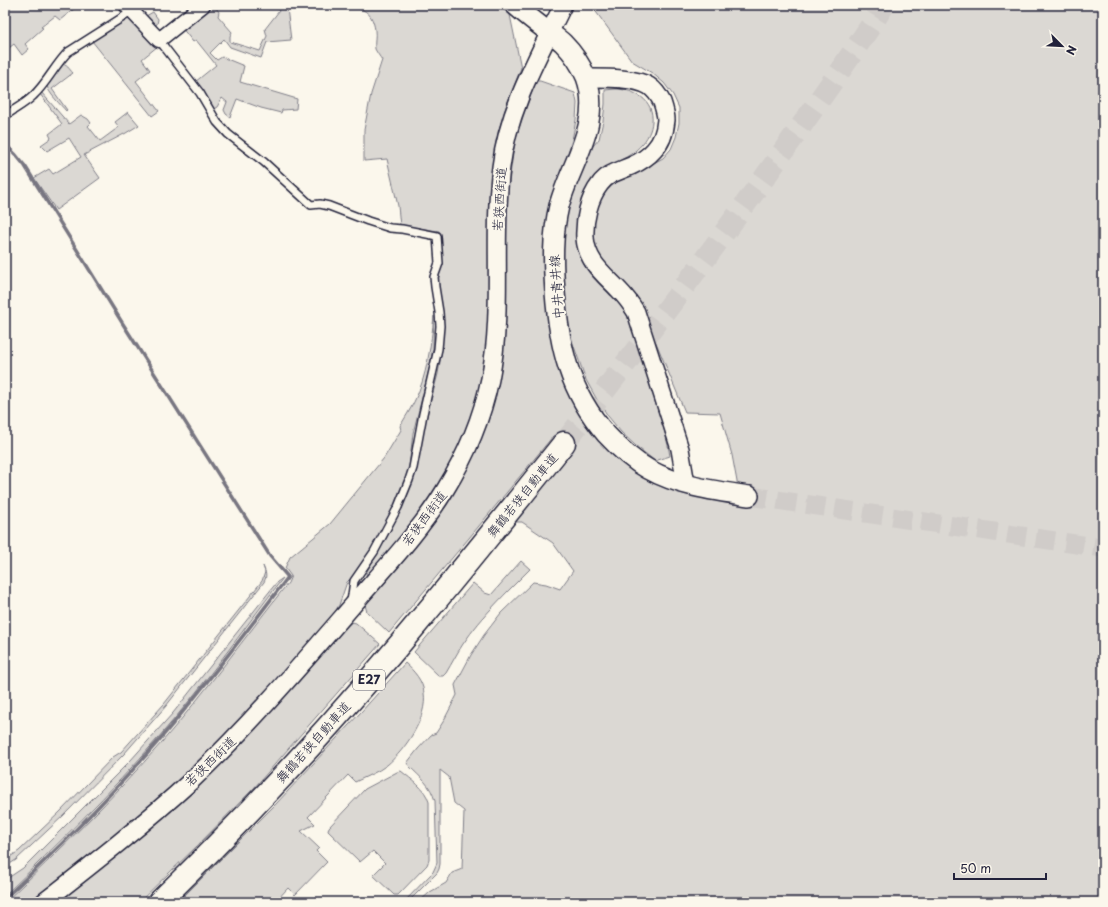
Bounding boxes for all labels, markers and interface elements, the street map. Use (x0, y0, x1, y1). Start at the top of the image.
north arrow (1042, 26, 1082, 66)
text: N (1062, 43, 1081, 58)
street label: 若狭西街道 (487, 166, 510, 232)
street label: 中井青井線 (544, 253, 567, 320)
street label: 舞鶴若狭自動車道 (481, 448, 562, 541)
street label: 若狭西街道 (396, 486, 451, 549)
road number: E27 (353, 670, 385, 690)
street label: 舞鶴若狭自動車道 (271, 697, 354, 787)
street label: 若狭西街道 (180, 731, 240, 790)
scale bar (954, 855, 1046, 881)
text: 50 m (960, 859, 991, 877)

